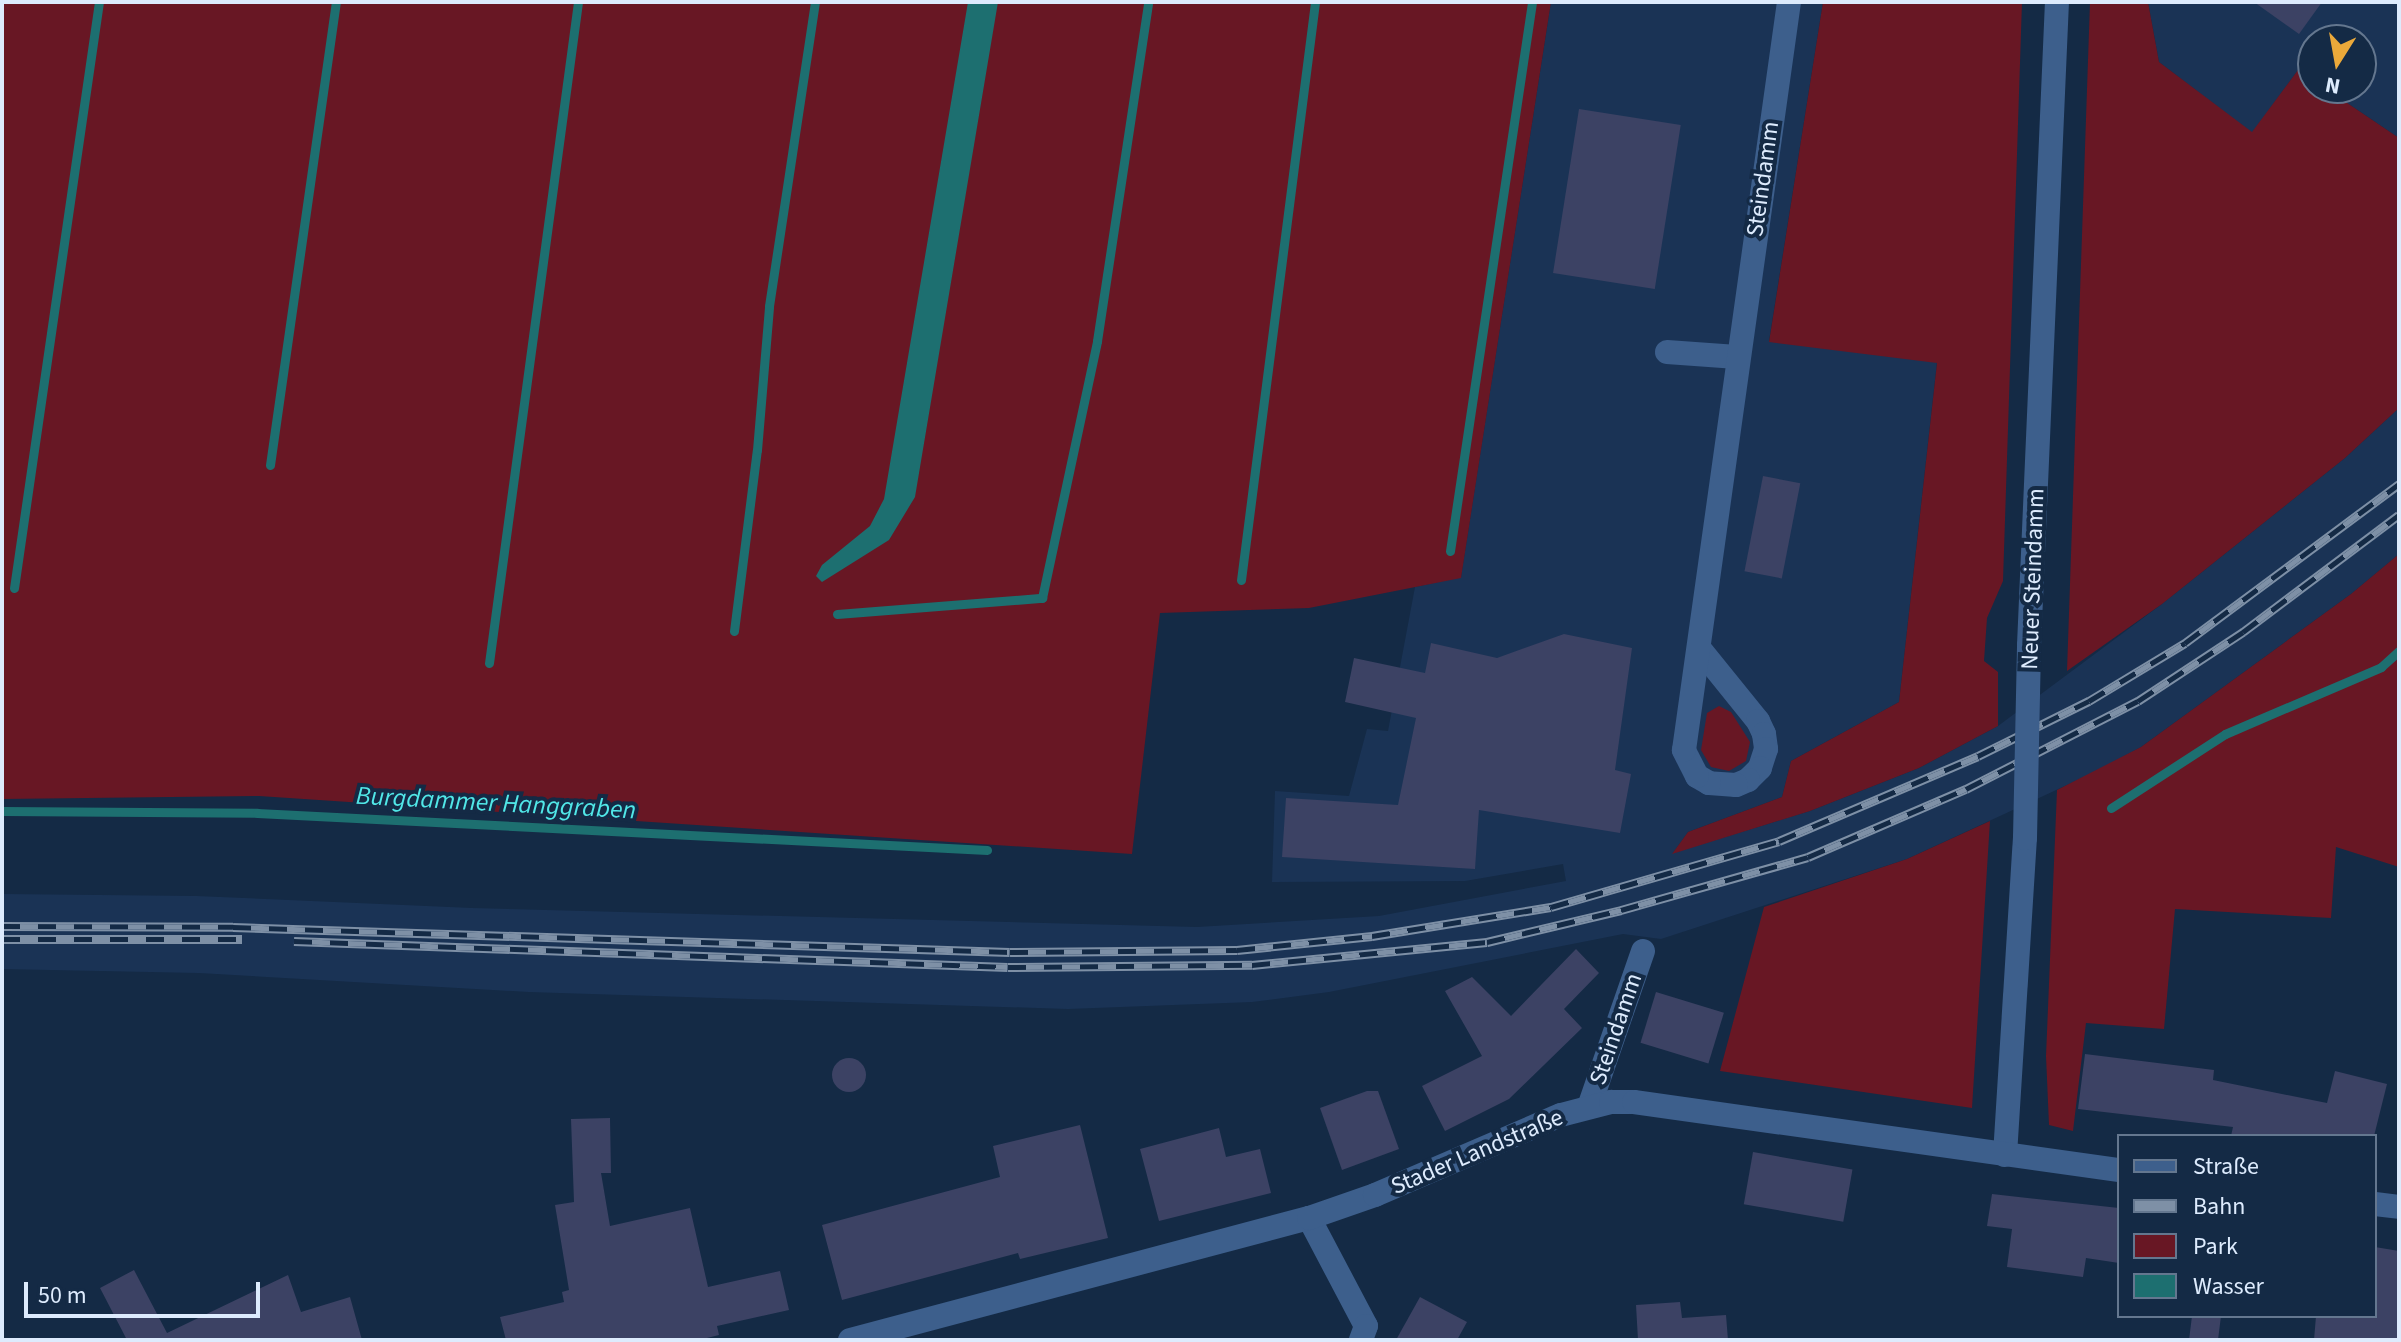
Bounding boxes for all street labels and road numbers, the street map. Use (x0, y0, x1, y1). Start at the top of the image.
street label: Steindamm (1741, 119, 1785, 239)
street label: Neuer Steindamm (2015, 488, 2051, 670)
street label: Steindamm (1583, 969, 1649, 1089)
street label: Stader Landstraße (1387, 1103, 1567, 1201)

